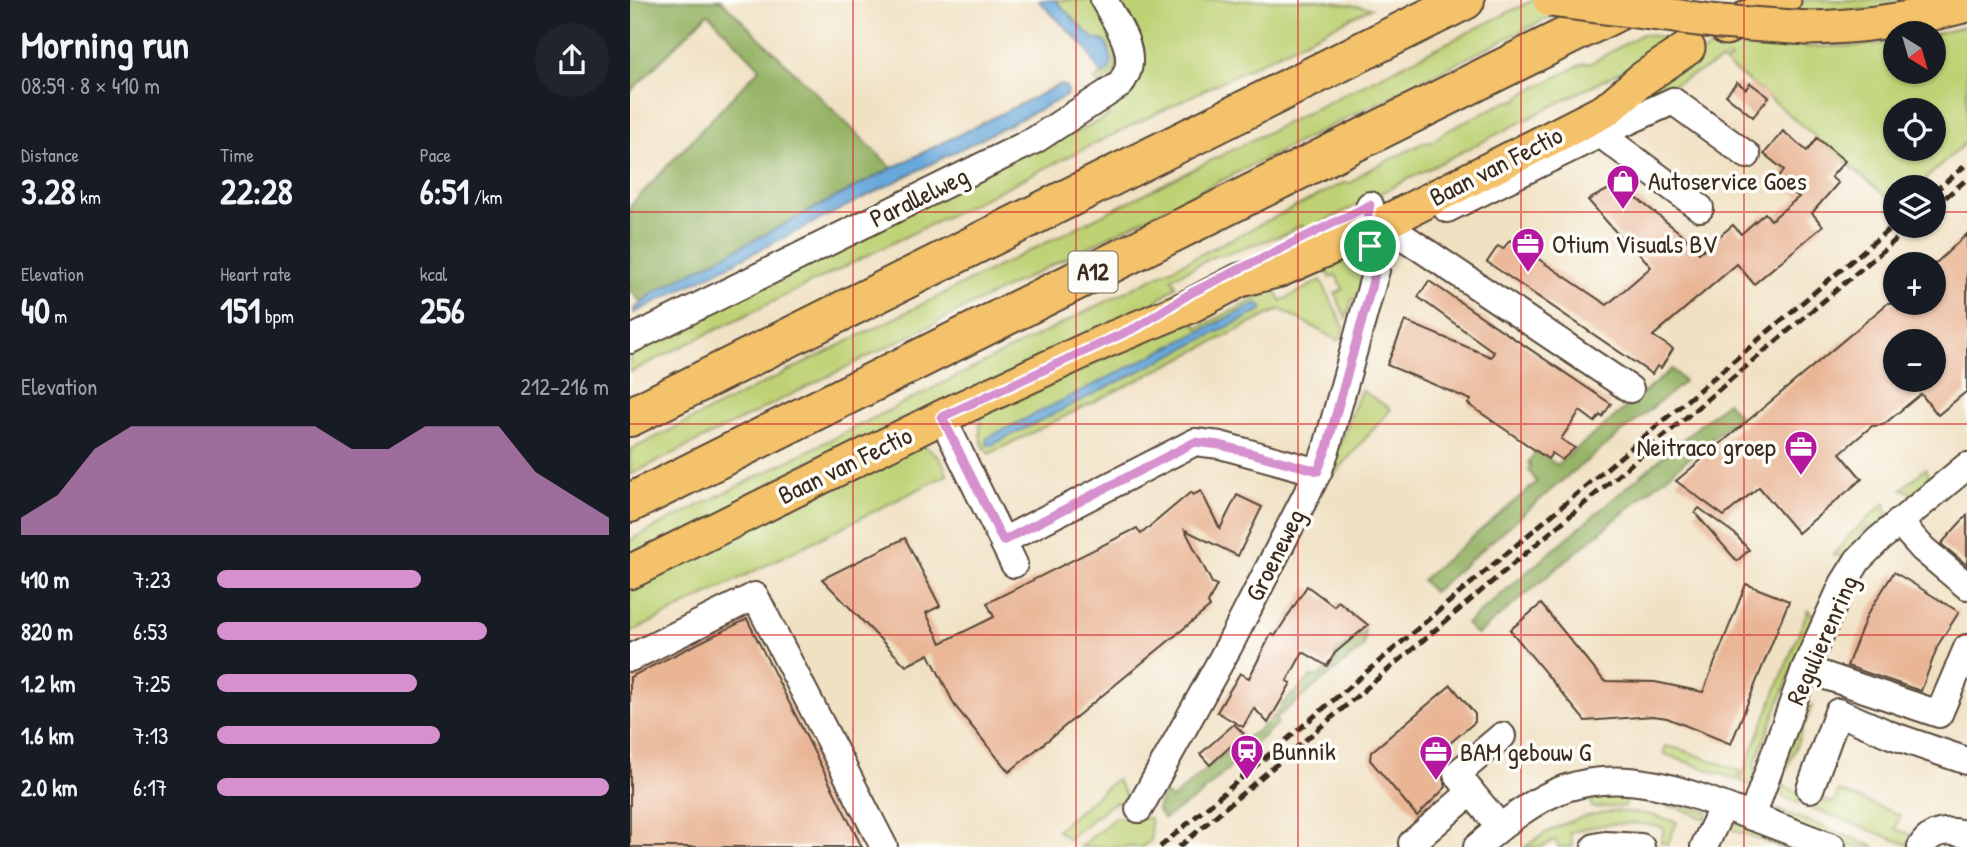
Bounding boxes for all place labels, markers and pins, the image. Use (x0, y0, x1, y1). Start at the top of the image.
shop icon: Autoservice Goes (1604, 162, 1642, 211)
place label: Autoservice Goes (1648, 163, 1807, 198)
pin (1340, 216, 1400, 276)
office icon: Otium Visuals BV (1509, 225, 1547, 274)
place label: Otium Visuals BV (1552, 226, 1717, 261)
office icon: Neitraco groep (1782, 428, 1820, 477)
place label: Neitraco groep (1637, 429, 1776, 464)
station icon: Bunnik (1228, 732, 1266, 781)
place label: Bunnik (1272, 733, 1336, 768)
office icon: BAM gebouw G (1417, 733, 1455, 782)
place label: BAM gebouw G (1460, 734, 1592, 769)

